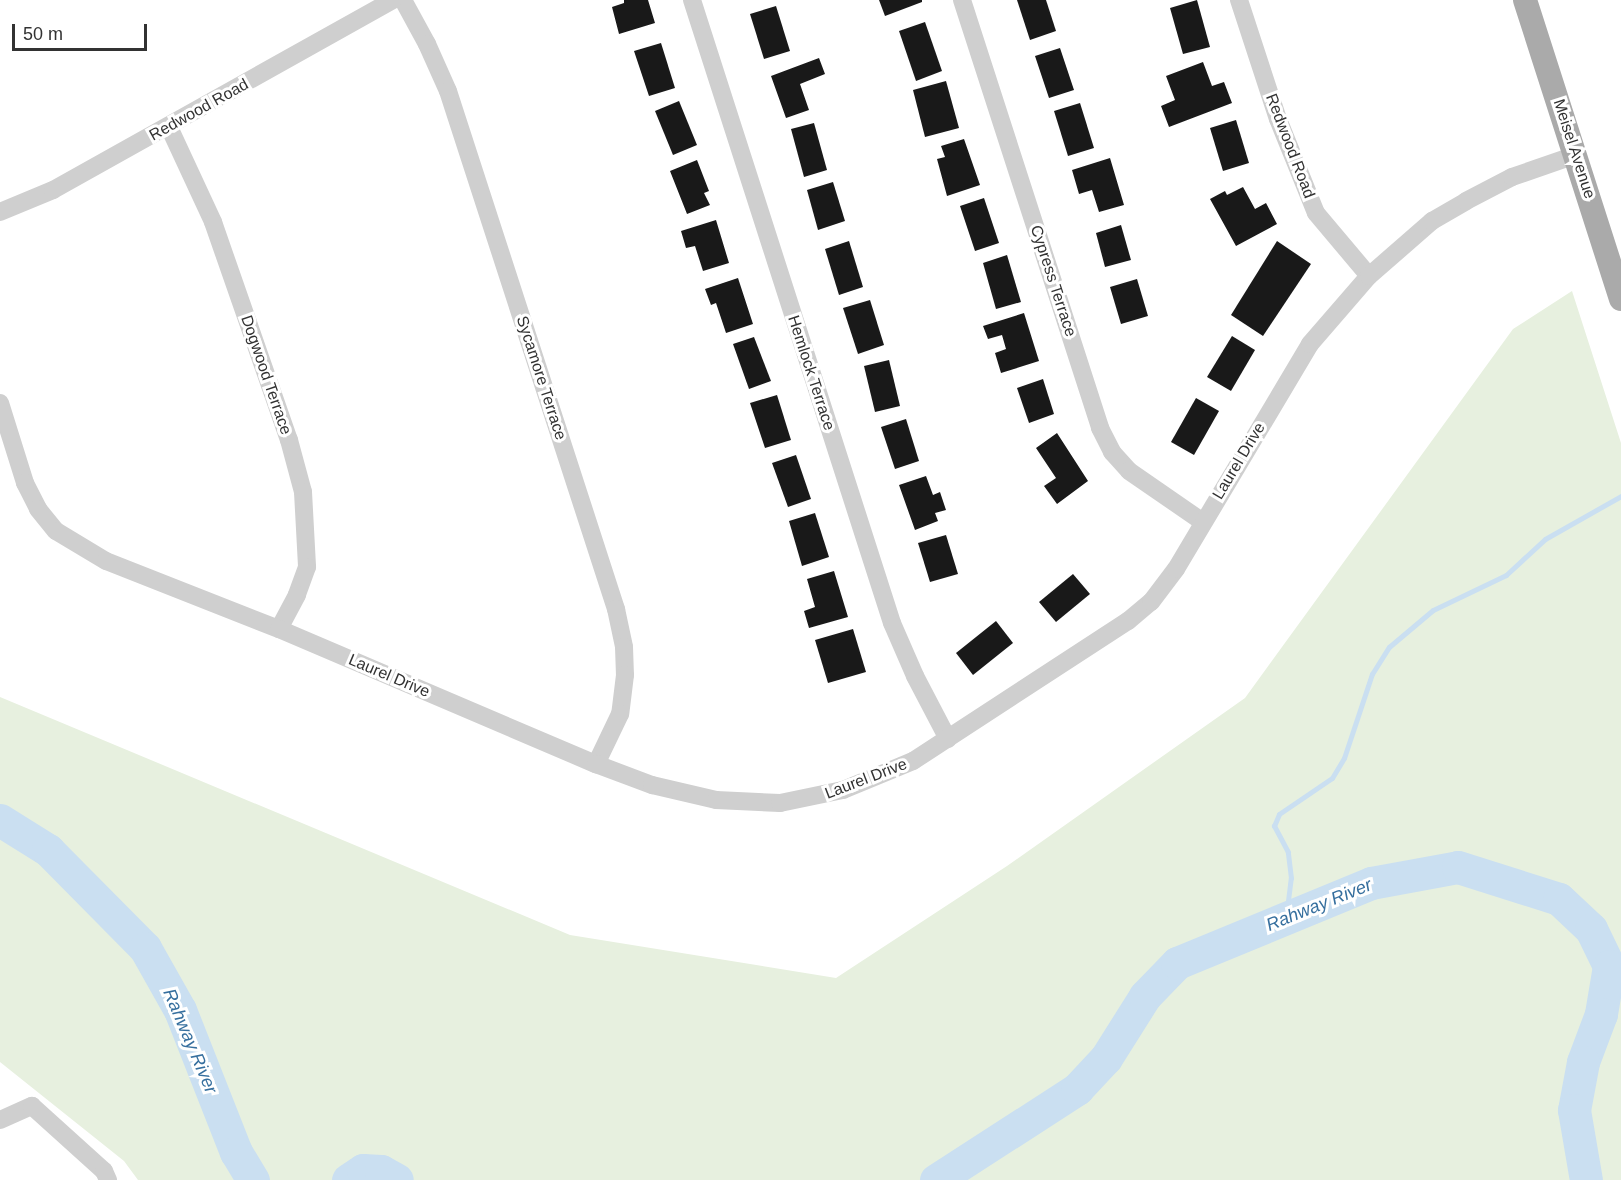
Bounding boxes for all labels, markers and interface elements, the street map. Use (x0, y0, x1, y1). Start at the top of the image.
scale bar (15, 12, 150, 50)
text: 50 m (23, 24, 63, 44)
street label: Redwood Road (146, 75, 252, 145)
street label: Redwood Road (1261, 91, 1319, 201)
street label: Meisel Avenue (1549, 96, 1599, 202)
street label: Cypress Terrace (1026, 223, 1080, 339)
street label: Dogwood Terrace (237, 313, 295, 437)
street label: Sycamore Terrace (512, 313, 570, 443)
street label: Hemlock Terrace (783, 313, 839, 433)
street label: Laurel Drive (1209, 419, 1269, 503)
street label: Laurel Drive (346, 650, 432, 702)
street label: Laurel Drive (822, 755, 910, 803)
water label: Rahway River (1263, 874, 1375, 936)
water label: Rahway River (158, 985, 222, 1097)

